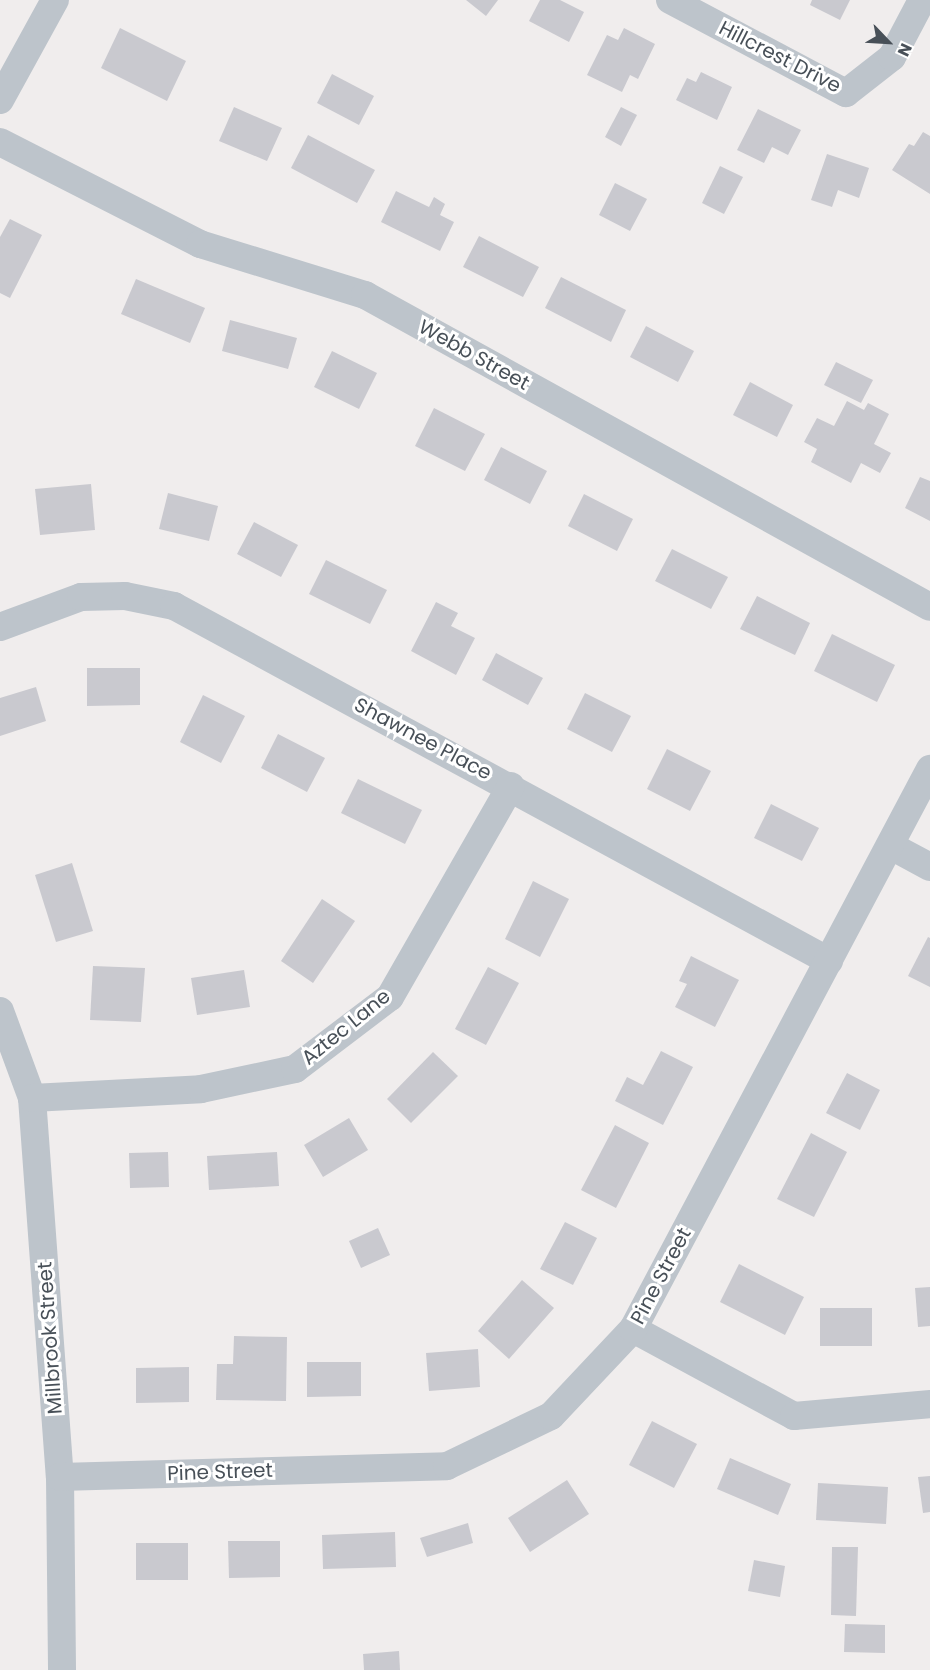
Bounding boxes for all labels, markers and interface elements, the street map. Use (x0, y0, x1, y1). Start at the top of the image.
north arrow (858, 12, 918, 72)
street label: Hillcrest Drive (715, 16, 845, 98)
text: N (892, 39, 918, 60)
street label: Webb Street (414, 315, 534, 395)
street label: Shawnee Place (350, 693, 496, 785)
street label: Aztec Lane (297, 984, 395, 1070)
street label: Pine Street (626, 1224, 696, 1328)
street label: Millbrook Street (33, 1261, 67, 1415)
street label: Pine Street (167, 1458, 273, 1486)

